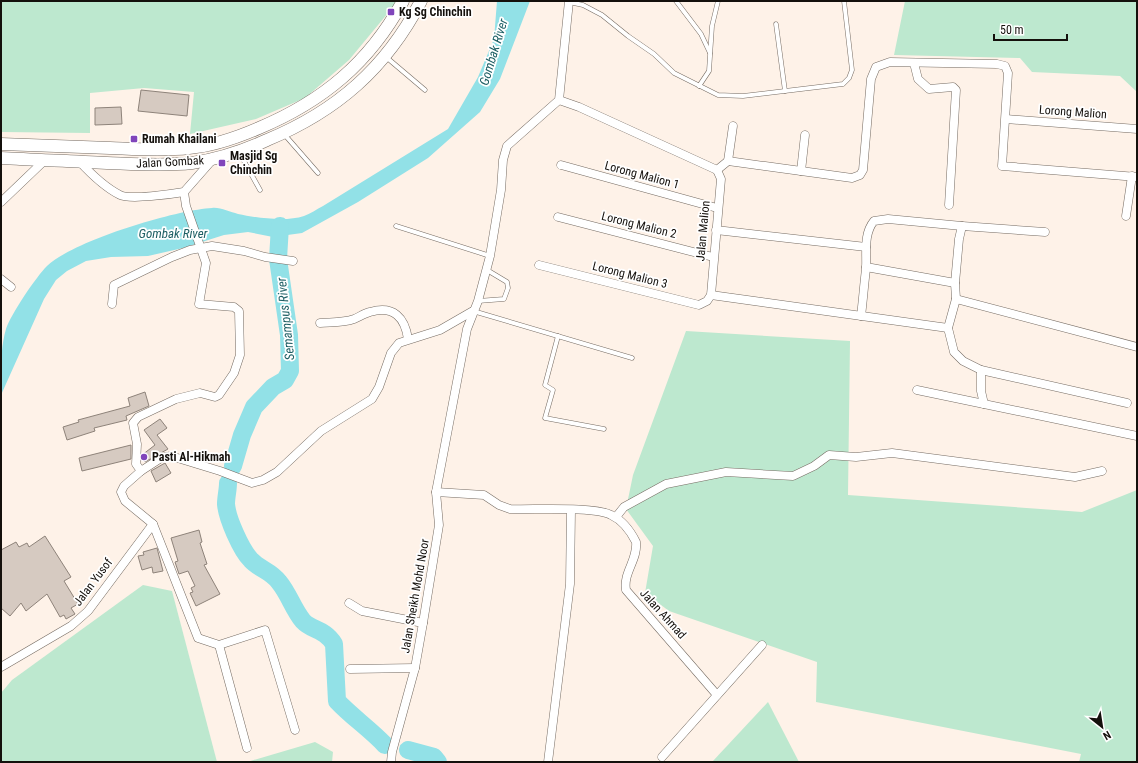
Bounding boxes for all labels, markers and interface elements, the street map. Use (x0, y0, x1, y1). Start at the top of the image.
place label: Kg Sg Chinchin (399, 5, 472, 19)
marker: Kg Sg Chinchin (386, 7, 396, 17)
water label: Gombak River (476, 16, 511, 87)
scale bar (994, 16, 1067, 42)
text: 50 m (1000, 23, 1024, 37)
street label: Lorong Malion (1039, 103, 1108, 121)
place label: Rumah Khailani (142, 132, 217, 146)
marker: Rumah Khailani (129, 134, 139, 144)
place label: Masjid Sg Chinchin (230, 149, 277, 177)
street label: Jalan Gombak (136, 153, 205, 171)
marker: Masjid Sg Chinchin (217, 158, 227, 168)
street label: Lorong Malion 1 (603, 158, 681, 192)
street label: Jalan Malion (693, 200, 713, 262)
street label: Lorong Malion 2 (600, 209, 678, 241)
water label: Gombak River (139, 226, 209, 241)
street label: Lorong Malion 3 (591, 259, 669, 291)
water label: Semampus River (274, 276, 297, 361)
place label: Pasti Al-Hikmah (152, 450, 231, 464)
marker: Pasti Al-Hikmah (139, 452, 149, 462)
street label: Jalan Sheikh Mohd Noor (398, 537, 432, 654)
street label: Jalan Yusof (71, 555, 115, 608)
street label: Jalan Ahmad (637, 586, 689, 642)
north arrow (1082, 707, 1122, 747)
text: N (1100, 728, 1113, 743)

